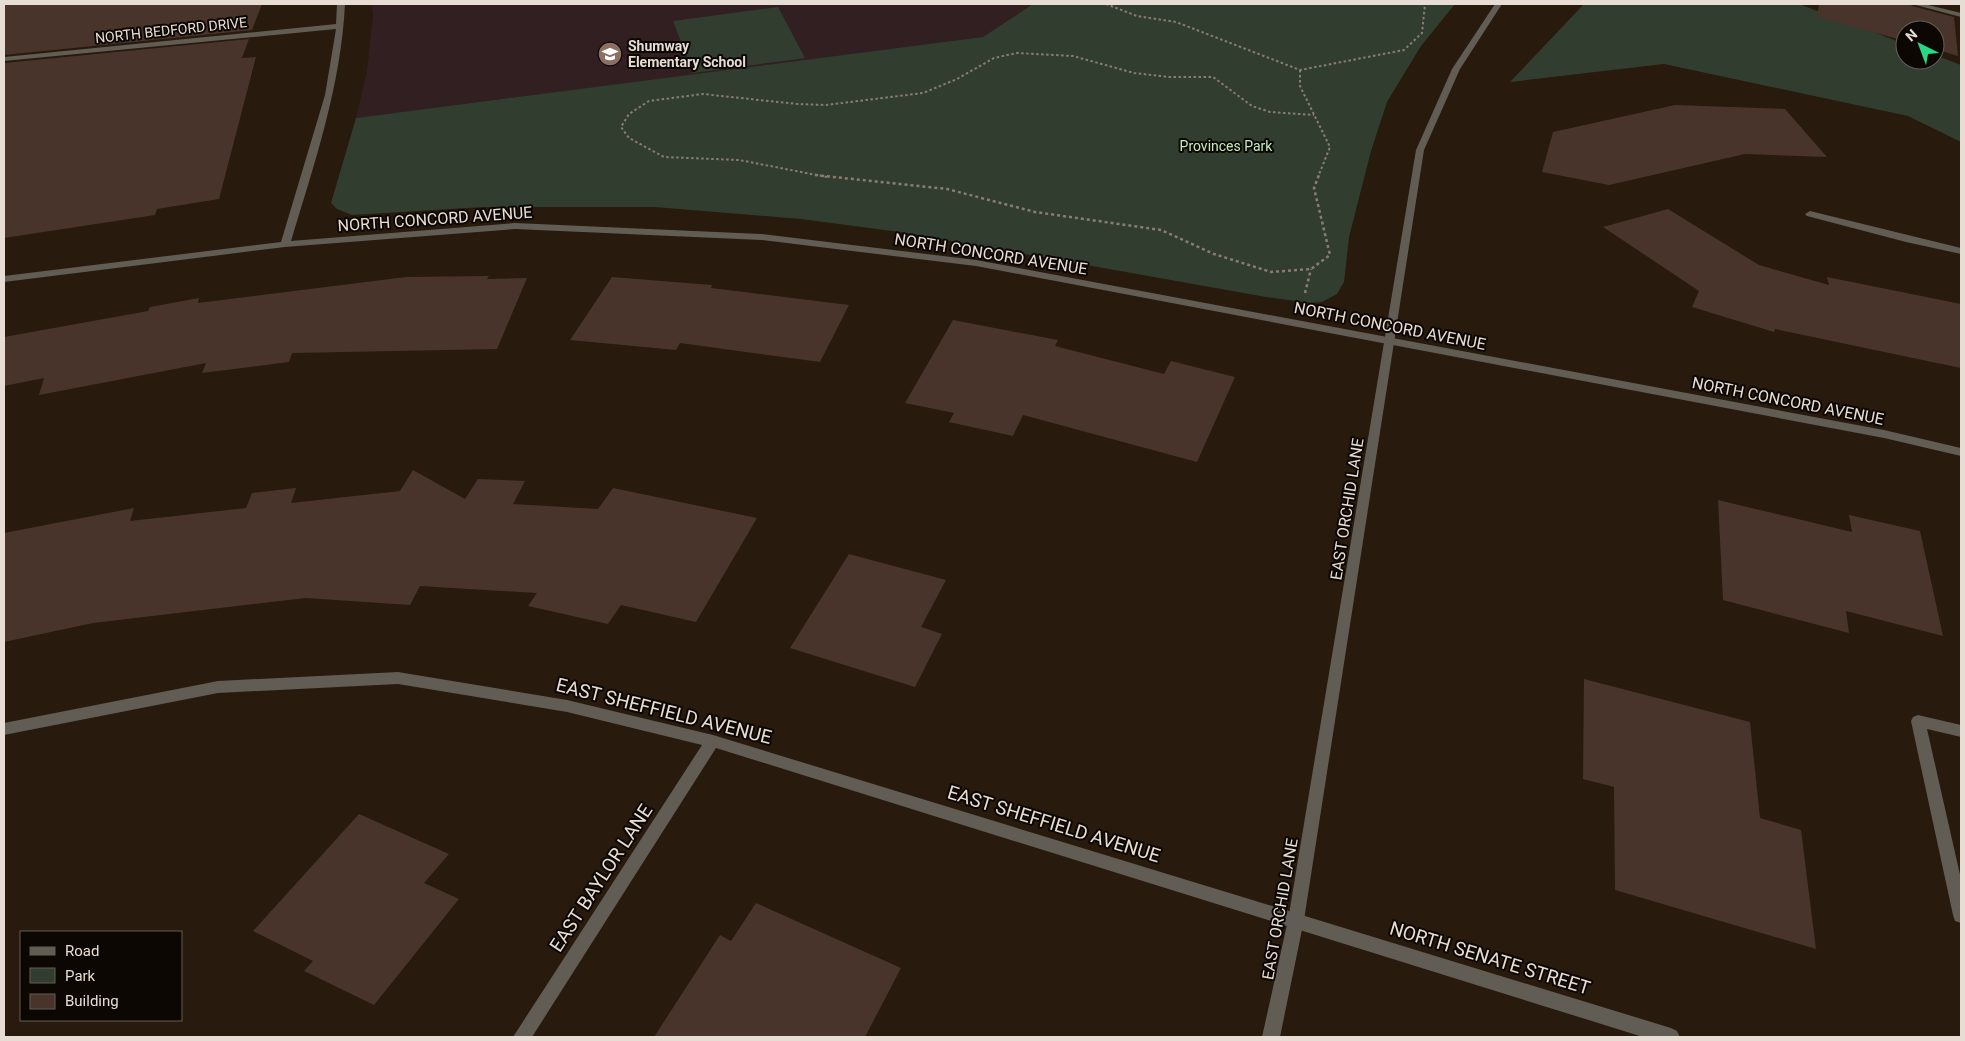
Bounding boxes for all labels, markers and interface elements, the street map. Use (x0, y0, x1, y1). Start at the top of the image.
street label: NORTH BEDFORD DRIVE (94, 14, 248, 46)
north arrow (1895, 20, 1945, 70)
text: N (1902, 26, 1920, 45)
place label: Shumway Elementary School (628, 38, 746, 70)
school or university icon: Shumway Elementary School (597, 41, 623, 67)
park label: Provinces Park (1180, 138, 1273, 154)
street label: NORTH CONCORD AVENUE (337, 203, 533, 235)
street label: NORTH CONCORD AVENUE (893, 229, 1089, 279)
street label: NORTH CONCORD AVENUE (1292, 298, 1488, 354)
street label: NORTH CONCORD AVENUE (1690, 373, 1886, 429)
street label: EAST ORCHID LANE (1326, 437, 1368, 581)
street label: EAST SHEFFIELD AVENUE (554, 673, 774, 749)
street label: EAST SHEFFIELD AVENUE (945, 781, 1163, 867)
street label: EAST BAYLOR LANE (545, 800, 657, 956)
street label: EAST ORCHID LANE (1258, 837, 1302, 981)
street label: NORTH SENATE STREET (1387, 917, 1593, 999)
legend (20, 931, 182, 1021)
text: Road (65, 942, 99, 960)
text: Park (65, 967, 96, 985)
text: Building (65, 992, 119, 1010)

